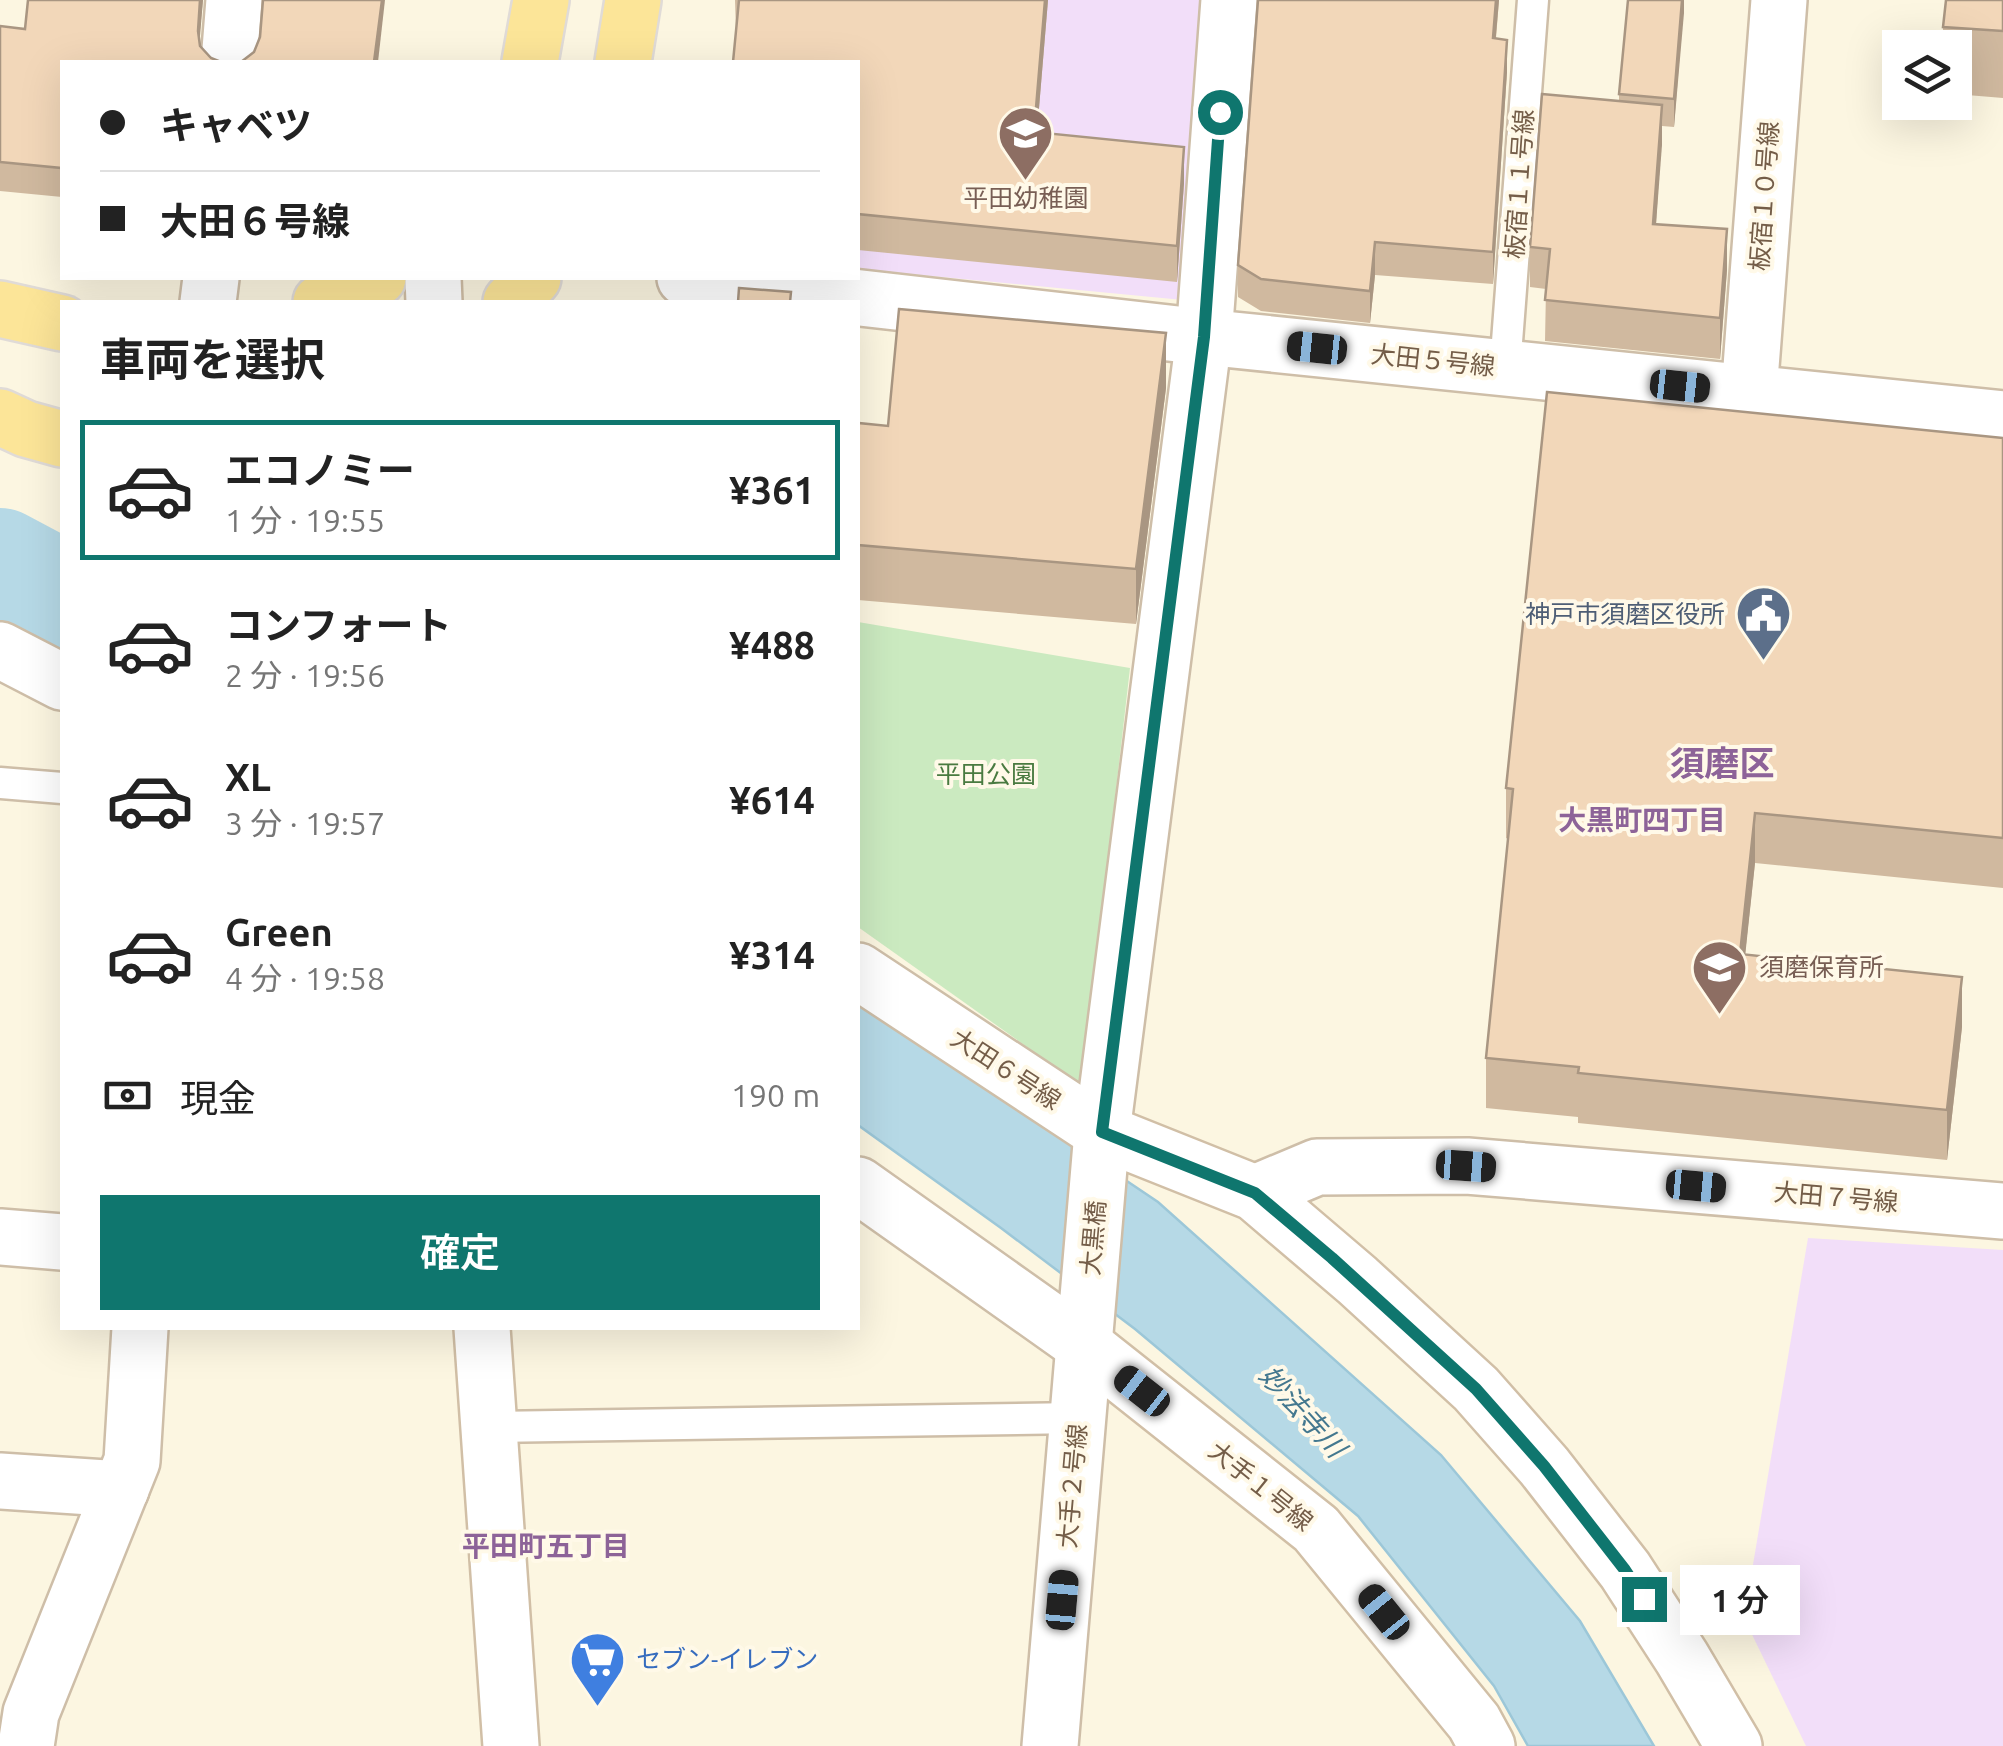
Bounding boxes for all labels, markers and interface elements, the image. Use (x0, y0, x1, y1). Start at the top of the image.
map controls (1882, 30, 1972, 120)
button: layers (1882, 30, 1972, 120)
route start (1198, 90, 1243, 135)
school or university icon: 平田幼稚園 (996, 103, 1056, 182)
text: キャベツ (160, 104, 312, 146)
street label: 板宿１１号線 (1500, 108, 1538, 260)
street label: 板宿１０号線 (1745, 120, 1783, 272)
place label: 平田幼稚園 (963, 184, 1089, 212)
text: 大田６号線 (160, 200, 350, 242)
car (1286, 330, 1348, 366)
text: 車両を選択 (100, 334, 325, 385)
street label: 大田５号線 (1369, 340, 1497, 380)
car (1649, 368, 1711, 404)
icon: car (105, 445, 195, 535)
text: エコノミー (225, 449, 415, 491)
text: ¥361 (729, 469, 815, 511)
text: 1 分 · 19:55 (225, 502, 385, 538)
public building icon: 神戸市須磨区役所 (1734, 584, 1794, 663)
icon: car (105, 600, 195, 690)
place label: 神戸市須磨区役所 (1525, 600, 1725, 628)
text: コンフォート (225, 604, 452, 646)
text: ¥488 (729, 624, 815, 666)
text: 2 分 · 19:56 (225, 657, 385, 693)
district label: 須磨区 (1669, 743, 1775, 783)
icon: car (105, 755, 195, 845)
text: XL (225, 756, 271, 798)
park label: 平田公園 (936, 760, 1036, 788)
text: ¥614 (729, 779, 815, 821)
district label: 大黒町四丁目 (1558, 804, 1726, 835)
text: 3 分 · 19:57 (225, 805, 385, 841)
icon: car (105, 910, 195, 1000)
text: Green (225, 911, 333, 953)
text: ¥314 (729, 934, 815, 976)
school or university icon: 須磨保育所 (1690, 937, 1750, 1016)
place label: 須磨保育所 (1759, 953, 1884, 981)
text: 4 分 · 19:58 (225, 960, 385, 996)
street label: 大田６号線 (946, 1023, 1066, 1115)
icon: cash (100, 1068, 155, 1123)
text: 現金 (180, 1077, 256, 1119)
text: 190 m (731, 1077, 820, 1113)
car (1435, 1149, 1497, 1183)
car (1665, 1168, 1727, 1204)
street label: 大田７号線 (1773, 1178, 1899, 1216)
button: 確定 (100, 1195, 820, 1310)
street label: 大黒橋 (1076, 1199, 1110, 1277)
water label: 妙法寺川 (1254, 1359, 1354, 1465)
car (1109, 1361, 1175, 1421)
street label: 大手２号線 (1053, 1423, 1091, 1549)
street label: 大手１号線 (1204, 1436, 1318, 1536)
district label: 平田町五丁目 (462, 1530, 630, 1561)
callout: 1 分 (1679, 1564, 1799, 1634)
car (1044, 1569, 1080, 1631)
route end (1622, 1577, 1667, 1622)
car (1353, 1579, 1415, 1645)
text: 1 分 (1711, 1582, 1769, 1618)
supermarket icon: セブン-イレブン (567, 1629, 627, 1708)
place label: セブン-イレブン (636, 1645, 818, 1673)

